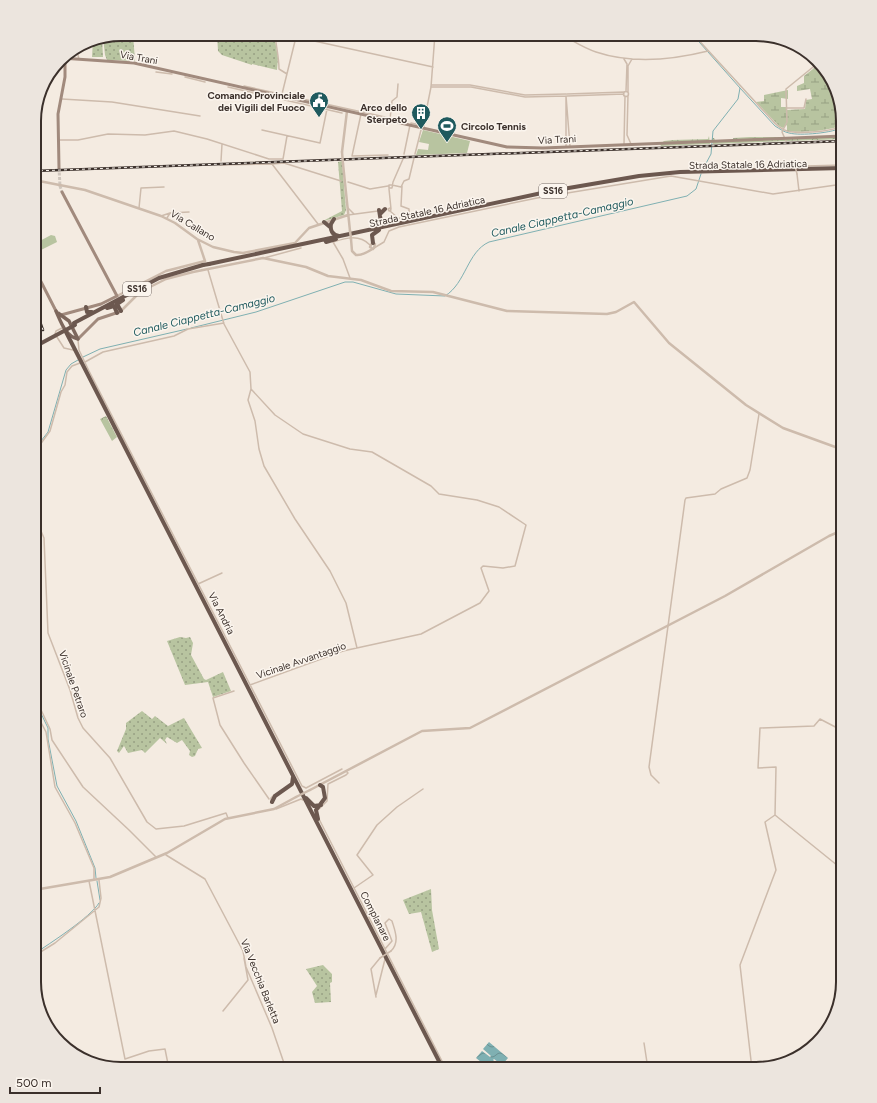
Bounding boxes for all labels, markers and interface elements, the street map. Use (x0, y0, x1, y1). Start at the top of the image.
street label: Via Trani (119, 48, 159, 67)
place label: Comando Provinciale dei Vigili del Fuoco (207, 89, 305, 114)
public building icon: Comando Provinciale dei Vigili del Fuoco (308, 90, 330, 118)
place label: Arco dello Sterpeto (360, 101, 407, 126)
building icon: Arco dello Sterpeto (410, 102, 432, 130)
sports icon: Circolo Tennis (436, 115, 458, 143)
place label: Circolo Tennis (461, 120, 526, 133)
street label: Via Trani (538, 132, 576, 147)
street label: Strada Statale 16 Adriatica (689, 157, 807, 172)
road number: SS16 (539, 184, 567, 198)
street label: Strada Statale 16 Adriatica (368, 193, 486, 230)
water label: Canale Ciappetta-Camaggio (490, 195, 635, 240)
street label: Via Callano (168, 207, 218, 244)
road number: SS16 (123, 282, 151, 296)
water label: Canale Ciappetta-Camaggio (132, 291, 277, 339)
street label: Via Andria (205, 590, 238, 637)
street label: Vicinale Avvantaggio (255, 639, 348, 682)
street label: Vicinale Petraro (56, 649, 91, 720)
street label: Complanare (357, 889, 394, 944)
street label: Via Vecchia Barletta (238, 937, 283, 1025)
scale bar (10, 1069, 100, 1095)
text: 500 m (16, 1076, 51, 1090)

